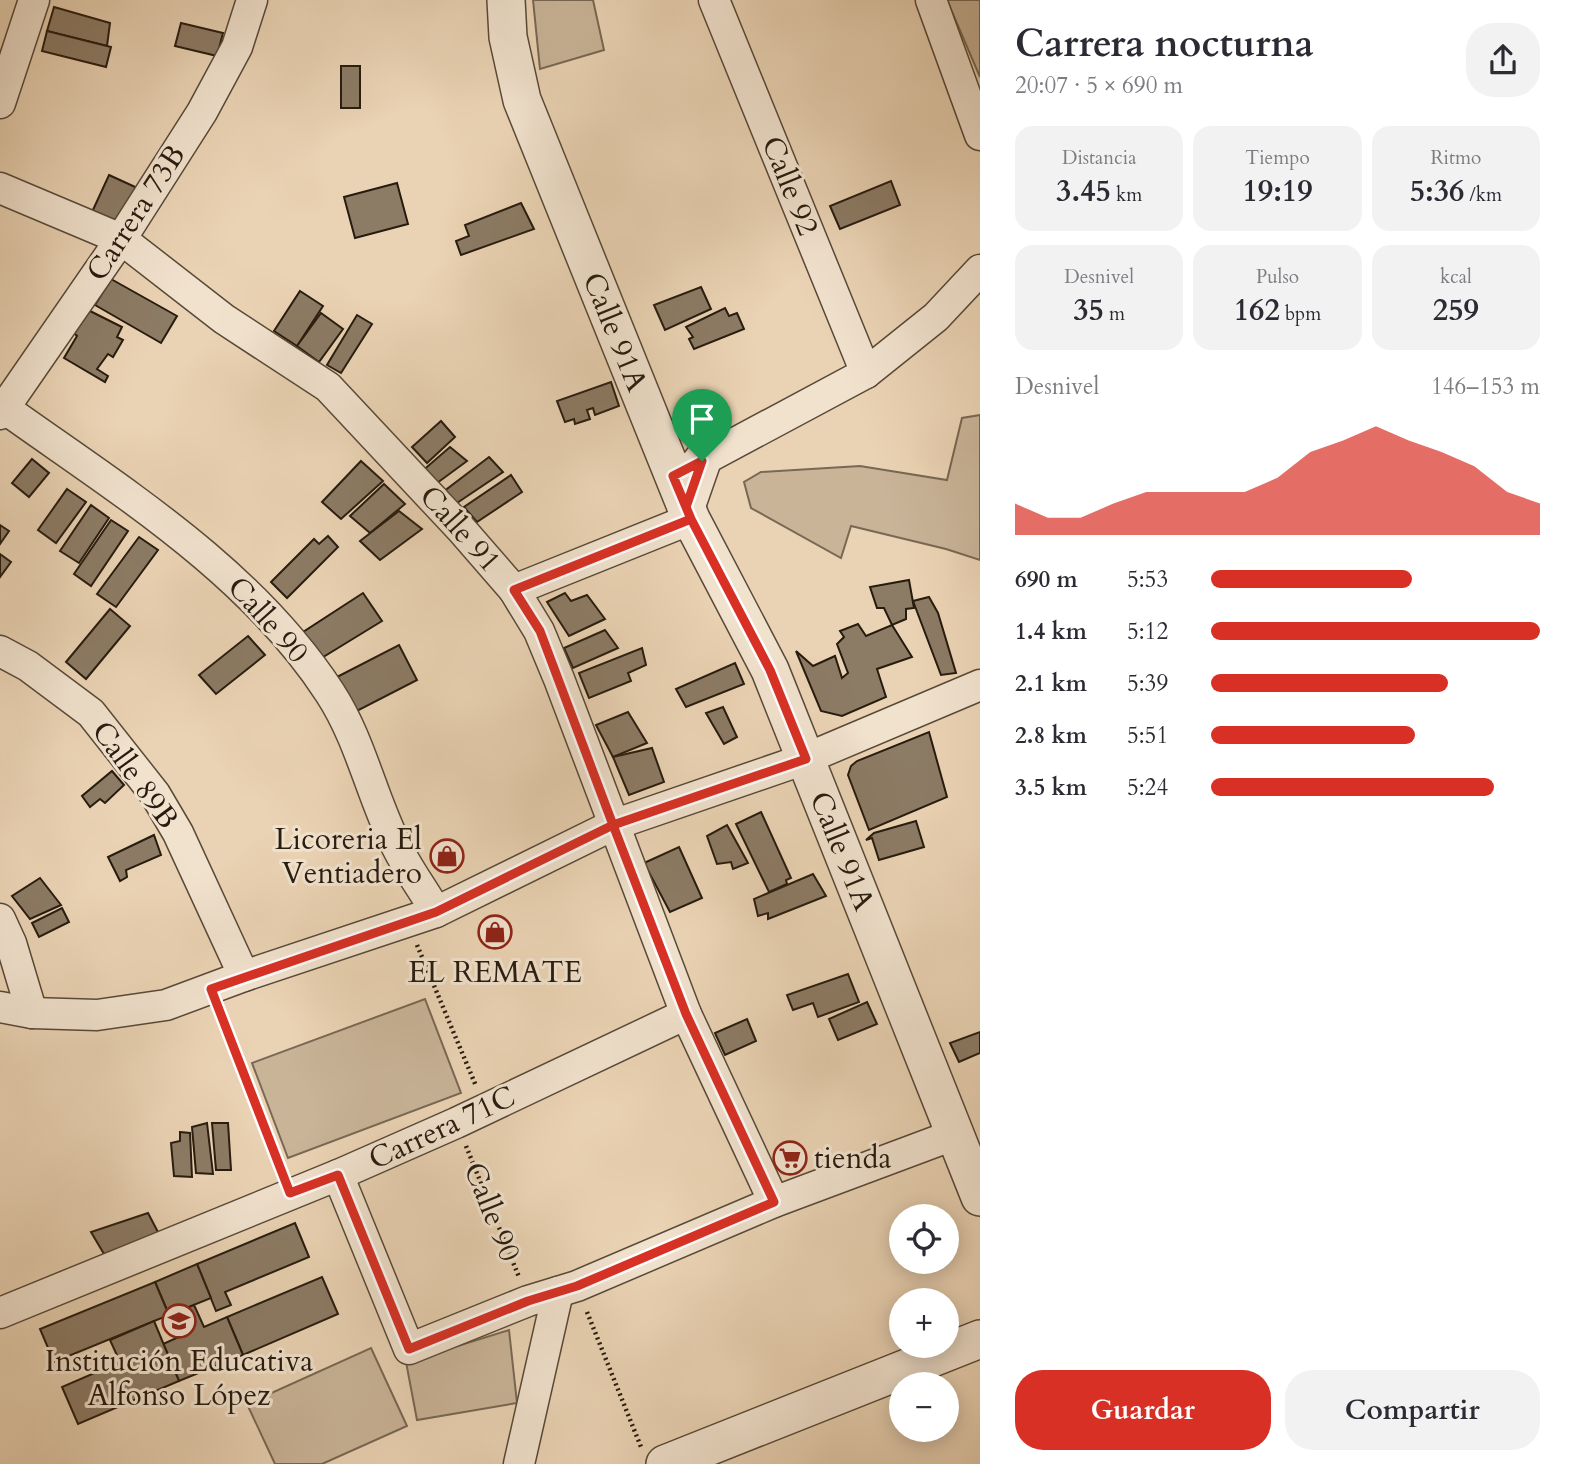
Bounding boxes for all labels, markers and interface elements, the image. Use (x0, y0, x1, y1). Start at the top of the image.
text: Carrera nocturna (1015, 18, 1314, 70)
button: share (1466, 23, 1540, 97)
text: 20:07 · 5 × 690 m (1015, 70, 1183, 101)
street label: Calle 92 (752, 130, 828, 242)
street label: Carrera 73B (77, 137, 195, 289)
text: Distancia (1062, 145, 1136, 171)
text: Tiempo (1245, 145, 1310, 171)
text: Ritmo (1430, 145, 1481, 171)
text: 3.45 (1056, 171, 1111, 212)
text: 19:19 (1242, 171, 1313, 212)
text: 5:36 (1410, 171, 1464, 212)
text: km (1111, 182, 1142, 208)
text: /km (1464, 182, 1502, 208)
text: Desnivel (1064, 264, 1134, 290)
text: Pulso (1256, 264, 1299, 290)
text: kcal (1440, 264, 1472, 290)
street label: Calle 91A (573, 266, 658, 398)
text: 35 (1073, 290, 1104, 331)
text: 162 (1234, 290, 1280, 331)
text: 259 (1433, 290, 1479, 331)
text: m (1104, 301, 1125, 327)
text: bpm (1280, 301, 1321, 327)
text: Desnivel (1015, 371, 1099, 402)
text: 146–153 m (1431, 371, 1540, 402)
pin (672, 389, 732, 461)
icon: arrive (683, 400, 721, 438)
street label: Calle 91 (410, 477, 510, 581)
text: 690 m (1015, 564, 1078, 595)
text: 5:53 (1127, 564, 1168, 595)
street label: Calle 90 (218, 568, 318, 672)
text: 1.4 km (1015, 616, 1087, 647)
text: 5:12 (1127, 616, 1168, 647)
text: 2.1 km (1015, 668, 1087, 699)
text: 5:39 (1127, 668, 1168, 699)
street label: Calle 89B (82, 713, 188, 837)
text: 2.8 km (1015, 720, 1087, 751)
text: 5:51 (1127, 720, 1168, 751)
text: 3.5 km (1015, 772, 1087, 803)
text: 5:24 (1127, 772, 1168, 803)
street label: Calle 91A (800, 785, 885, 917)
place label: Licoreria El Ventiadero (274, 819, 422, 894)
shop icon: Licoreria El Ventiadero (428, 837, 466, 875)
shop icon: EL REMATE (476, 913, 514, 951)
place label: EL REMATE (408, 952, 582, 993)
street label: Carrera 71C (362, 1076, 522, 1180)
place label: tienda (814, 1138, 892, 1179)
supermarket icon: tienda (771, 1139, 809, 1177)
street label: Calle 90 (454, 1156, 530, 1268)
map controls (889, 1204, 959, 1442)
button: locate (889, 1204, 959, 1274)
button: + (889, 1288, 959, 1358)
school or university icon: Institución Educativa Alfonso López (160, 1302, 198, 1340)
place label: Institución Educativa Alfonso López (45, 1341, 313, 1416)
button: Guardar (1015, 1370, 1271, 1450)
button: Compartir (1285, 1370, 1540, 1450)
button: − (889, 1372, 959, 1442)

